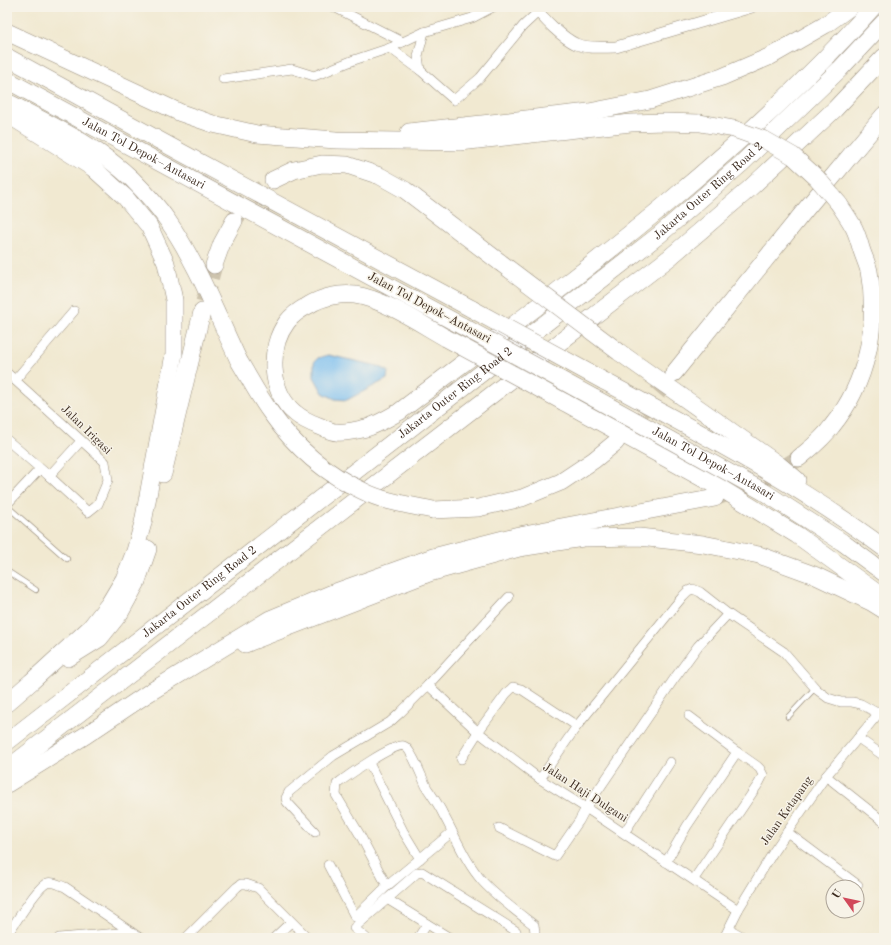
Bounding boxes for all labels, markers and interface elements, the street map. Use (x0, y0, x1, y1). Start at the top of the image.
street label: Jalan Tol Depok–Antasari (80, 116, 207, 192)
street label: Jakarta Outer Ring Road 2 (652, 140, 766, 243)
street label: Jalan Tol Depok–Antasari (365, 270, 493, 346)
street label: Jakarta Outer Ring Road 2 (396, 345, 515, 441)
street label: Jalan Irigasi (58, 403, 114, 457)
street label: Jalan Tol Depok–Antasari (650, 425, 776, 503)
street label: Jakarta Outer Ring Road 2 (140, 544, 259, 640)
street label: Jalan Haji Dulgani (540, 761, 630, 825)
street label: Jalan Ketapang (759, 774, 816, 848)
north arrow (825, 879, 865, 919)
text: U (831, 887, 845, 901)

